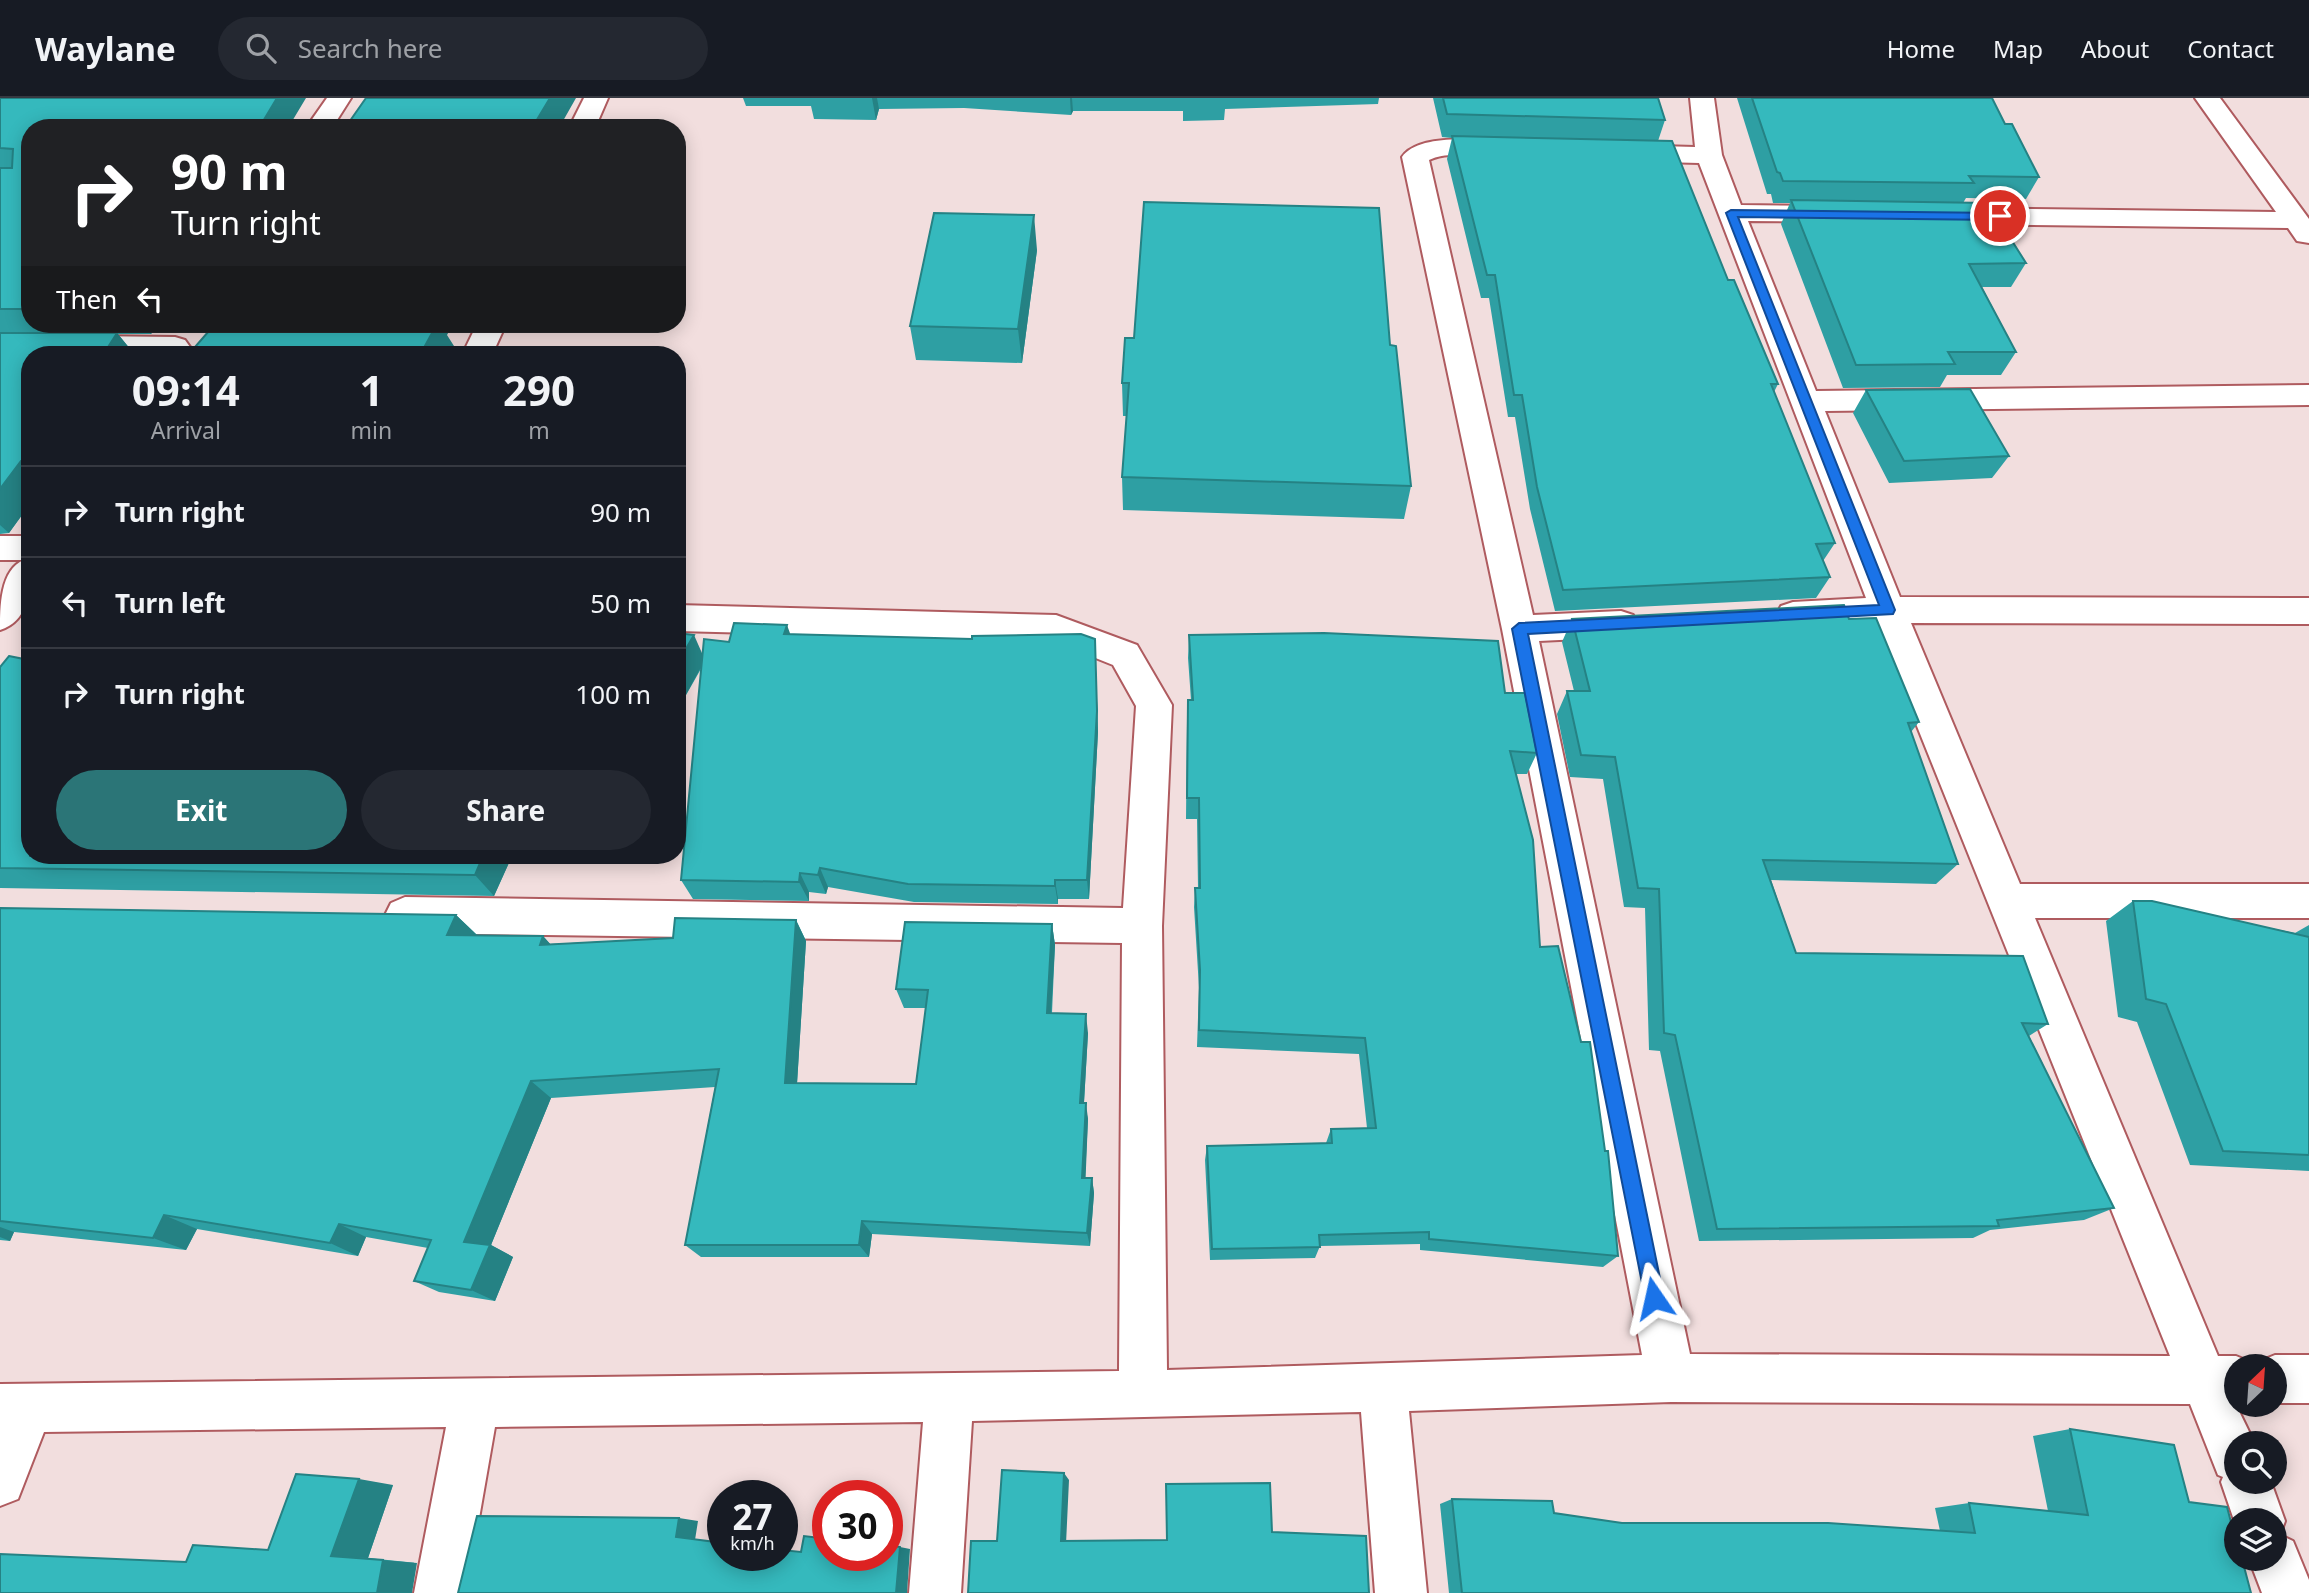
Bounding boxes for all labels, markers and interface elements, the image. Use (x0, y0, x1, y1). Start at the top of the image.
search box (218, 17, 708, 80)
text: Waylane (35, 26, 176, 71)
icon: search (242, 29, 280, 67)
text: Search here (298, 30, 442, 66)
text: Home (1887, 32, 1955, 65)
text: Map (1993, 32, 2043, 65)
text: About (2081, 32, 2149, 65)
text: Contact (2187, 32, 2274, 65)
text: 90 m (171, 138, 288, 204)
icon: right (56, 147, 147, 238)
pin (1970, 186, 2030, 246)
icon: arrive (1981, 197, 2019, 235)
text: Turn right (171, 201, 321, 244)
icon: left (131, 280, 169, 318)
text: Then (56, 281, 117, 317)
text: 09:14 (132, 361, 240, 418)
text: 1 (359, 361, 383, 418)
text: 290 (503, 361, 575, 418)
text: Arrival (151, 414, 221, 446)
text: min (351, 414, 392, 446)
text: m (528, 414, 550, 446)
icon: right (56, 493, 94, 531)
text: Turn right (115, 494, 245, 530)
text: 90 m (590, 494, 651, 530)
icon: left (56, 584, 94, 622)
text: Turn left (115, 585, 226, 621)
text: 50 m (590, 585, 651, 621)
icon: right (56, 675, 94, 713)
text: Turn right (115, 676, 245, 712)
text: 100 m (575, 676, 651, 712)
button: Exit (56, 770, 347, 850)
button: Share (361, 770, 651, 850)
position arrow (1617, 1261, 1691, 1335)
north arrow (2224, 1354, 2287, 1418)
map controls (2224, 1354, 2287, 1571)
button: search (2224, 1431, 2287, 1494)
speed limit sign: 30 (812, 1480, 903, 1571)
text: 27 (732, 1493, 773, 1540)
button: layers (2224, 1508, 2287, 1571)
text: km/h (730, 1531, 775, 1555)

